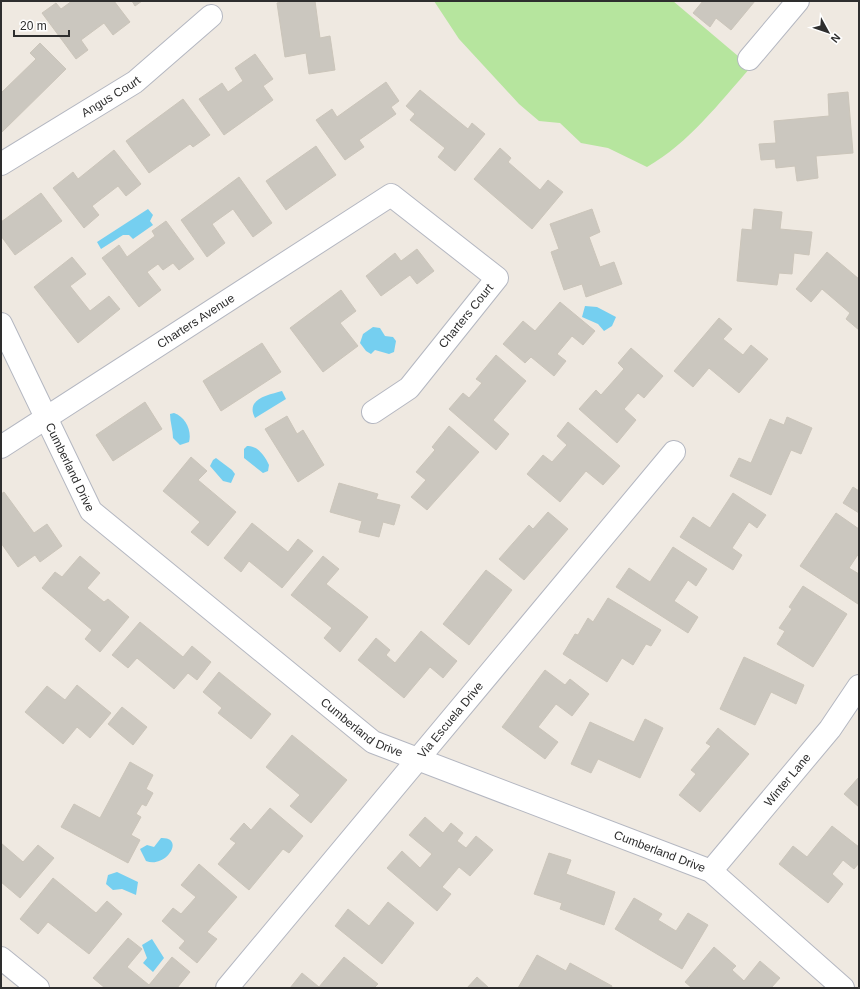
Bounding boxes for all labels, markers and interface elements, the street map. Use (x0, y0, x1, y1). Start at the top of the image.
scale bar (14, 12, 69, 38)
north arrow (808, 12, 848, 52)
text: 20 m (20, 19, 47, 33)
text: N (828, 32, 843, 45)
street label: Angus Court (79, 73, 144, 120)
street label: Charters Court (436, 281, 497, 351)
street label: Charters Avenue (155, 291, 237, 351)
street label: Cumberland Drive (43, 421, 97, 514)
street label: Via Escuela Drive (415, 679, 486, 761)
street label: Cumberland Drive (318, 695, 405, 760)
street label: Winter Lane (761, 750, 814, 809)
street label: Cumberland Drive (612, 828, 708, 875)

